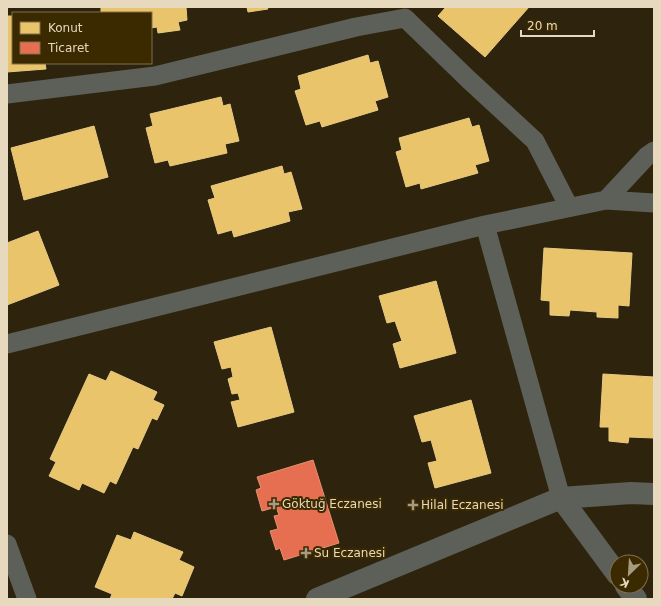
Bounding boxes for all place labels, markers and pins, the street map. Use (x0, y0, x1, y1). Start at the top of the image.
place label: Göktuğ Eczanesi (282, 497, 382, 511)
place label: Hilal Eczanesi (421, 498, 504, 512)
marker: Göktuğ Eczanesi (269, 499, 279, 509)
marker: Hilal Eczanesi (408, 500, 418, 510)
place label: Su Eczanesi (314, 546, 385, 560)
marker: Su Eczanesi (301, 548, 311, 558)

